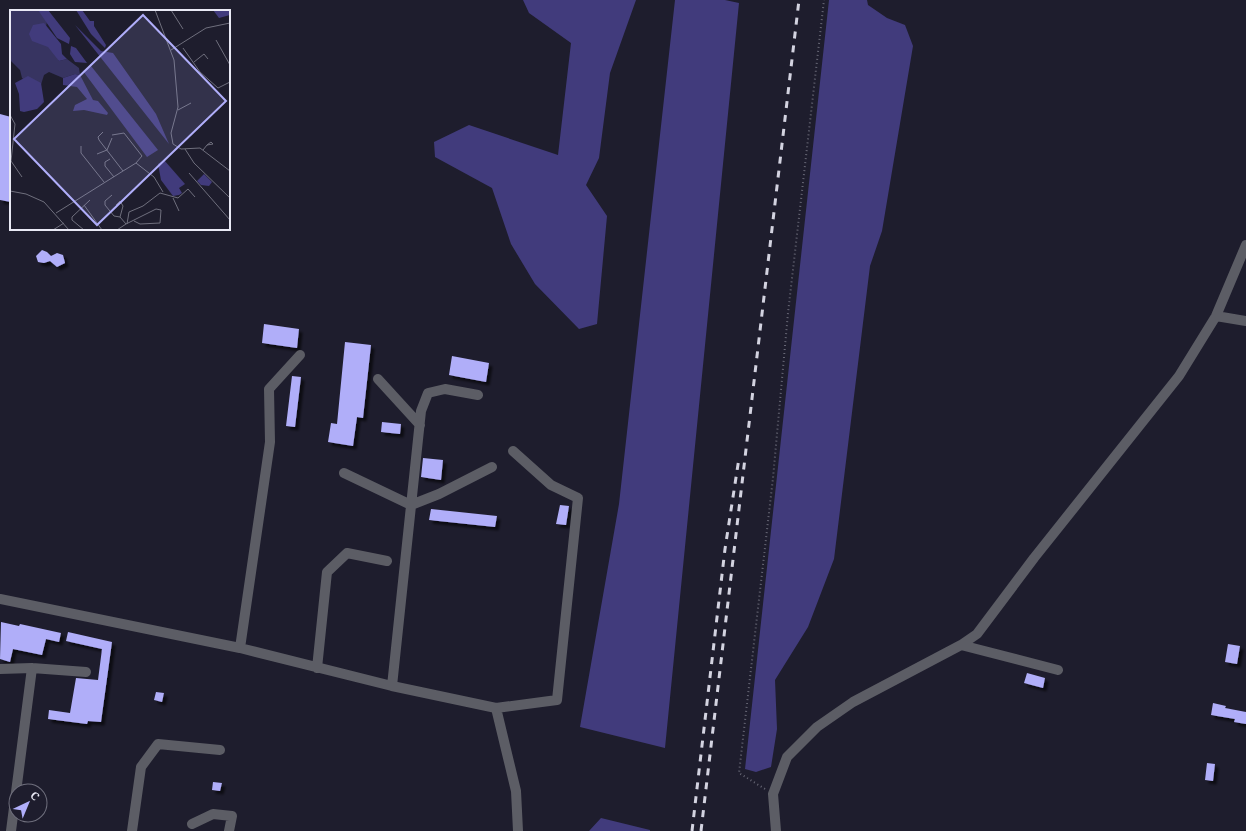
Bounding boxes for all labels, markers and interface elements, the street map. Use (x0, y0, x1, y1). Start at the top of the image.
inset map (10, 10, 230, 230)
north arrow (8, 783, 48, 823)
text: С (27, 788, 43, 803)

